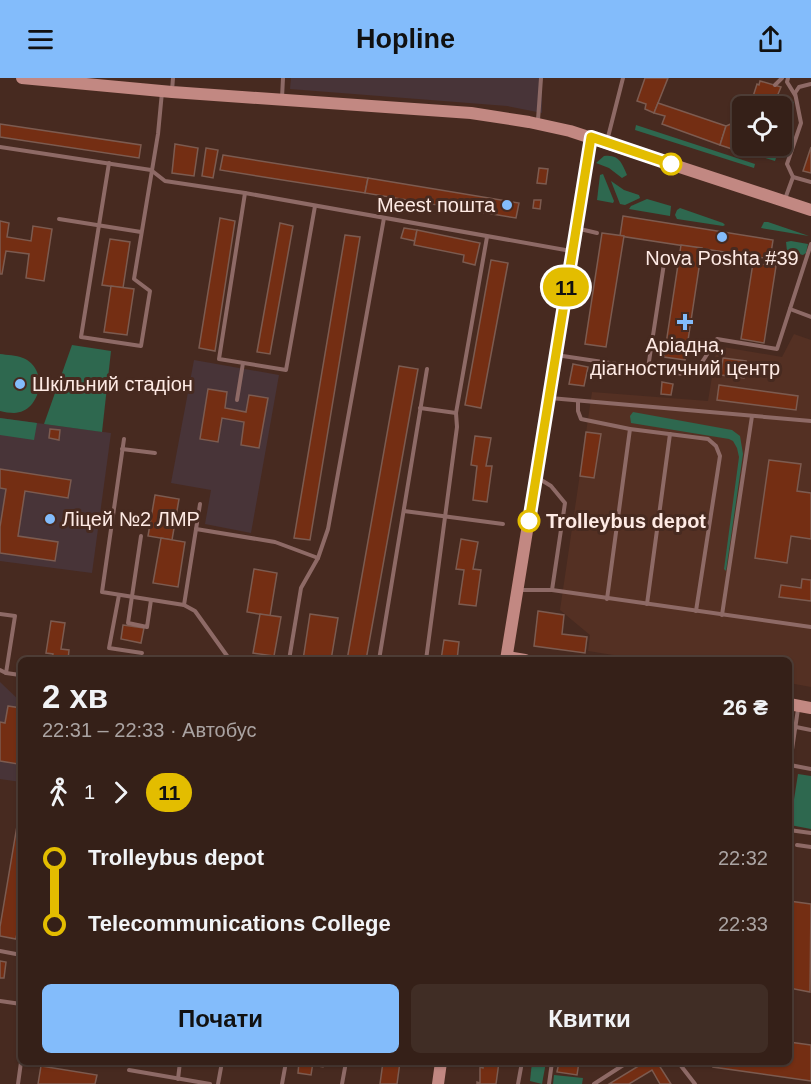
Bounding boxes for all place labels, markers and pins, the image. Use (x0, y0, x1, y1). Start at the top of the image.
unlabelled marker (660, 153, 682, 175)
place label: Meest пошта (377, 194, 496, 216)
marker: Meest пошта (500, 198, 514, 212)
marker: Nova Poshta #39 (715, 230, 729, 244)
place label: Nova Poshta #39 (645, 247, 799, 269)
marker: Аріадна, діагностичний центр (676, 313, 694, 331)
place label: Аріадна, діагностичний центр (590, 334, 780, 379)
place label: Шкільний стадіон (32, 373, 193, 395)
marker: Шкільний стадіон (13, 377, 27, 391)
place label: Ліцей №2 ЛМР (62, 508, 200, 530)
marker: Trolleybus depot (518, 510, 540, 532)
place label: Trolleybus depot (546, 510, 706, 532)
marker: Ліцей №2 ЛМР (43, 512, 57, 526)

